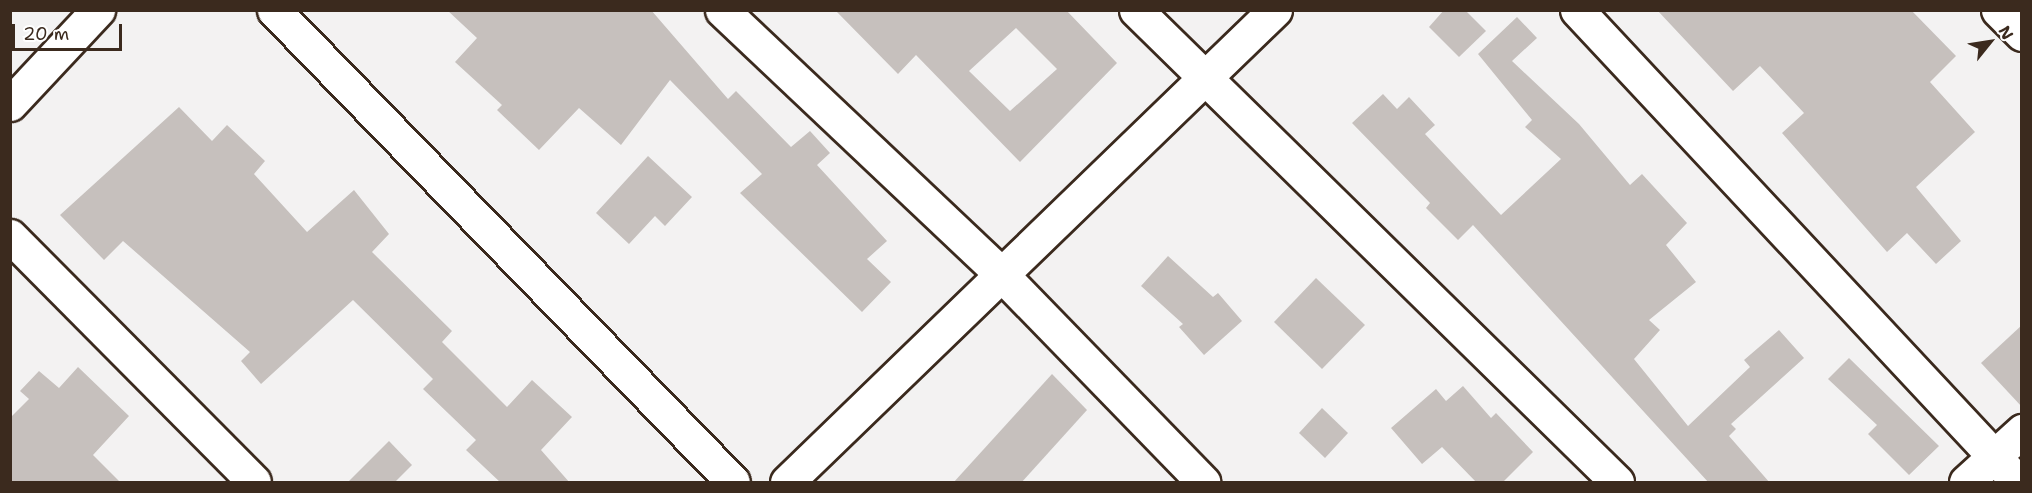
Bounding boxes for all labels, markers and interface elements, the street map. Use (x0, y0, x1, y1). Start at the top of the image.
scale bar (15, 12, 124, 50)
north arrow (1960, 12, 2020, 72)
text: 20 m (23, 22, 69, 46)
text: N (1994, 22, 2018, 43)

